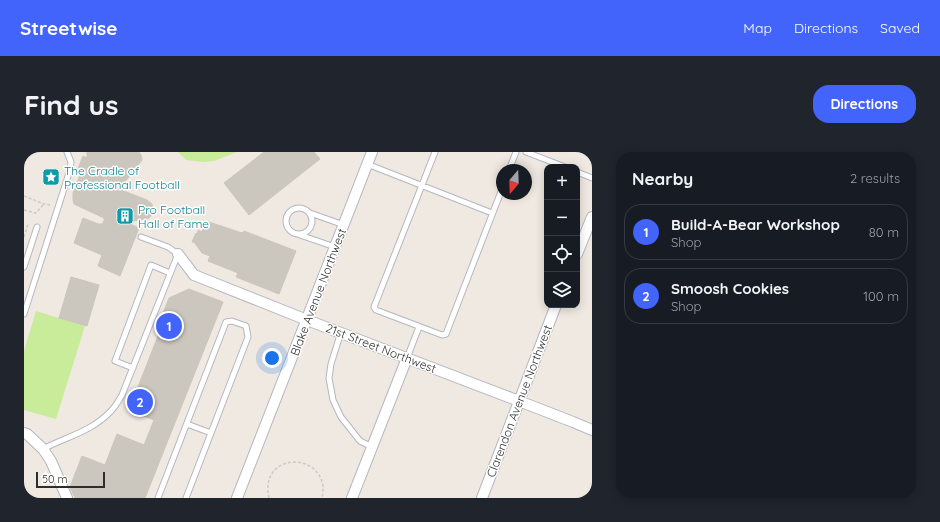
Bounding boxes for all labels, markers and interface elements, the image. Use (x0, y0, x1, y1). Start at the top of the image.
text: Streetwise (20, 16, 117, 40)
text: Map (743, 19, 772, 37)
text: Directions (794, 19, 858, 37)
text: Saved (880, 19, 920, 37)
button: Directions (813, 85, 916, 123)
text: Find us (24, 87, 118, 122)
place label: The Cradle of Professional Football (64, 163, 180, 192)
north arrow (496, 164, 532, 200)
map controls (544, 164, 580, 308)
button: + (544, 164, 580, 200)
place icon: The Cradle of Professional Football (41, 167, 61, 187)
text: Nearby (632, 168, 693, 189)
text: 2 results (850, 170, 900, 186)
button: − (544, 200, 580, 236)
place label: Pro Football Hall of Fame (138, 202, 209, 231)
building icon: Pro Football Hall of Fame (115, 206, 135, 226)
text: Build-A-Bear Workshop (671, 215, 840, 234)
text: 1 (643, 224, 649, 240)
text: 80 m (869, 224, 899, 240)
street label: Blake Avenue Northwest (287, 226, 349, 358)
text: Shop (671, 234, 701, 250)
button: locate (544, 236, 580, 272)
button: layers (544, 272, 580, 308)
text: Smoosh Cookies (671, 279, 789, 298)
text: 2 (642, 288, 650, 304)
text: 100 m (863, 288, 899, 304)
text: Shop (671, 298, 701, 314)
pin: 1 (156, 311, 182, 341)
street label: 21st Street Northwest (324, 320, 438, 376)
street label: Clarendon Avenue Northwest (483, 323, 555, 479)
your location (262, 348, 282, 368)
pin: 2 (127, 387, 153, 417)
scale bar (36, 470, 105, 489)
text: 50 m (42, 472, 68, 486)

